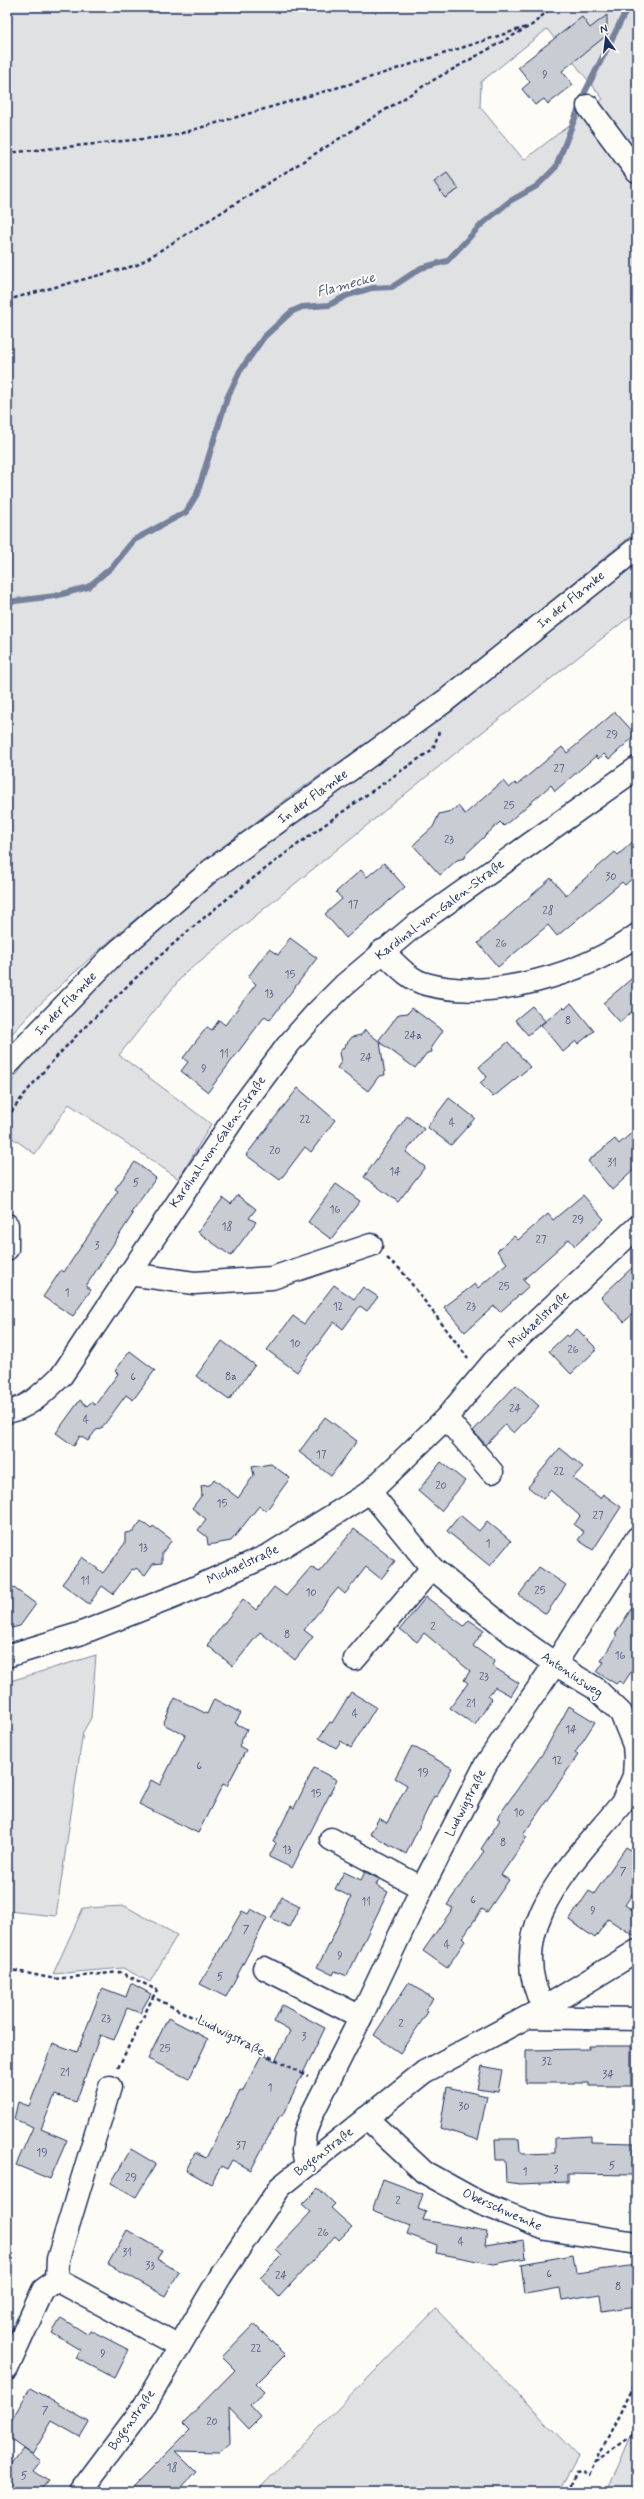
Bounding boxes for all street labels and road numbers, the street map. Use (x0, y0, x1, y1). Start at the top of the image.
street label: In der Flamke (534, 567, 608, 633)
street label: In der Flamke (275, 766, 351, 828)
street label: Kardinal-von-Galen-Straße (372, 856, 508, 964)
street label: In der Flamke (31, 968, 101, 1040)
street label: Kardinal-von-Galen-Straße (166, 1073, 270, 1211)
street label: Michaelstraße (505, 1287, 573, 1353)
street label: Michaelstraße (204, 1541, 282, 1589)
street label: Antoniusweg (537, 1648, 606, 1703)
street label: Ludwigstraße (442, 1766, 490, 1840)
street label: Ludwigstraße (194, 2012, 268, 2060)
street label: Bogenstraße (291, 2124, 358, 2182)
street label: Oberschwemke (459, 2185, 545, 2235)
street label: Bogenstraße (105, 2386, 161, 2455)

